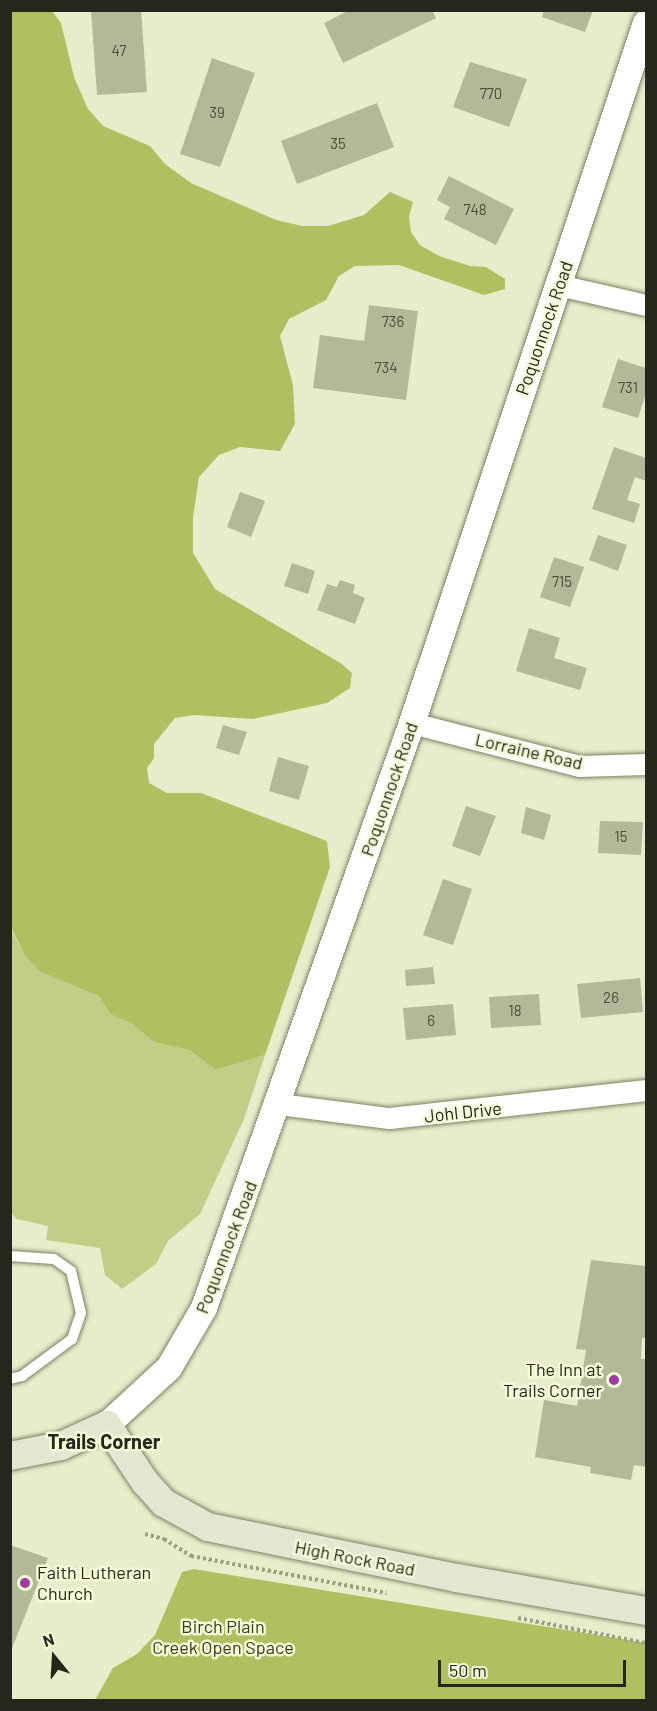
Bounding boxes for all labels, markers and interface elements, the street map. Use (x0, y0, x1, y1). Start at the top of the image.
house number: 47 (112, 42, 126, 60)
house number: 770 (480, 85, 502, 103)
house number: 39 (209, 104, 225, 122)
house number: 35 (330, 135, 346, 153)
house number: 748 (463, 201, 487, 219)
street label: Poquonnock Road (511, 258, 577, 398)
house number: 736 (382, 313, 404, 331)
house number: 734 (374, 359, 398, 377)
house number: 731 (618, 379, 638, 397)
house number: 715 (552, 573, 572, 591)
street label: Poquonnock Road (356, 719, 422, 859)
street label: Lorraine Road (473, 728, 585, 774)
house number: 15 (615, 828, 627, 846)
house number: 26 (603, 989, 619, 1007)
house number: 18 (508, 1002, 522, 1020)
house number: 6 (427, 1012, 435, 1030)
street label: Johl Drive (423, 1097, 503, 1127)
street label: Poquonnock Road (191, 1178, 261, 1316)
place label: The Inn at Trails Corner (503, 1359, 602, 1402)
marker: The Inn at Trails Corner (607, 1373, 621, 1387)
district label: Trails Corner (47, 1429, 161, 1453)
street label: High Rock Road (293, 1536, 417, 1580)
place label: Faith Lutheran Church (37, 1562, 151, 1604)
marker: Faith Lutheran Church (18, 1576, 32, 1590)
park label: Birch Plain Creek Open Space (152, 1616, 294, 1658)
north arrow (24, 1627, 84, 1687)
text: N (40, 1629, 56, 1650)
scale bar (441, 1648, 628, 1686)
text: 50 m (449, 1659, 487, 1681)

